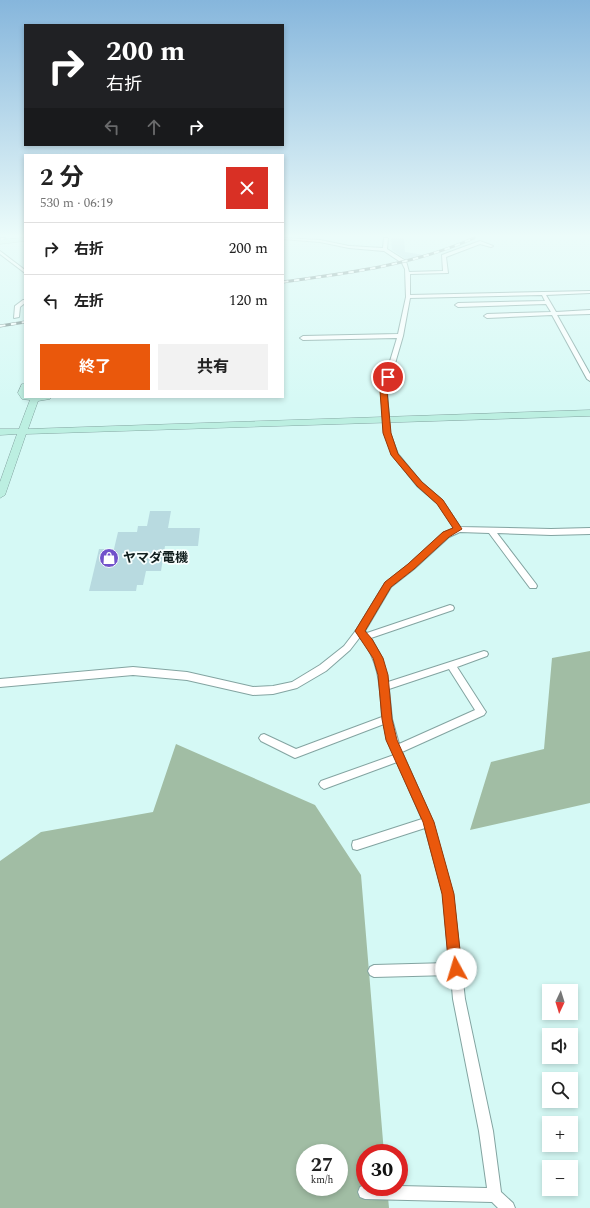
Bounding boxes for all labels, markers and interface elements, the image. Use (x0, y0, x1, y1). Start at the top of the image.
text: 200 m (106, 30, 185, 73)
icon: right (40, 40, 92, 92)
text: 右折 (106, 71, 142, 98)
icon: left (101, 116, 123, 138)
icon: ahead (143, 116, 165, 138)
icon: right (185, 116, 207, 138)
text: 2 分 (40, 160, 83, 196)
button: close (226, 167, 268, 209)
text: 530 m · 06:19 (40, 193, 113, 213)
text: 200 m (229, 237, 268, 260)
icon: right (40, 238, 62, 260)
text: 右折 (74, 238, 104, 261)
text: 120 m (229, 289, 268, 312)
icon: left (40, 290, 62, 312)
text: 左折 (74, 290, 104, 313)
button: 終了 (40, 344, 150, 390)
button: 共有 (158, 344, 268, 390)
pin (371, 360, 405, 394)
icon: arrive (377, 366, 399, 388)
shop icon: ヤマダ電機 (98, 547, 120, 569)
place label: ヤマダ電機 (123, 548, 188, 568)
position arrow (435, 948, 477, 990)
north arrow (542, 984, 578, 1020)
map controls (542, 984, 578, 1196)
button: sound (542, 1028, 578, 1064)
button: search (542, 1072, 578, 1108)
button: + (542, 1116, 578, 1152)
speed limit sign: 30 (356, 1144, 408, 1196)
text: 27 (311, 1150, 333, 1180)
button: − (542, 1160, 578, 1196)
text: km/h (311, 1172, 333, 1188)

